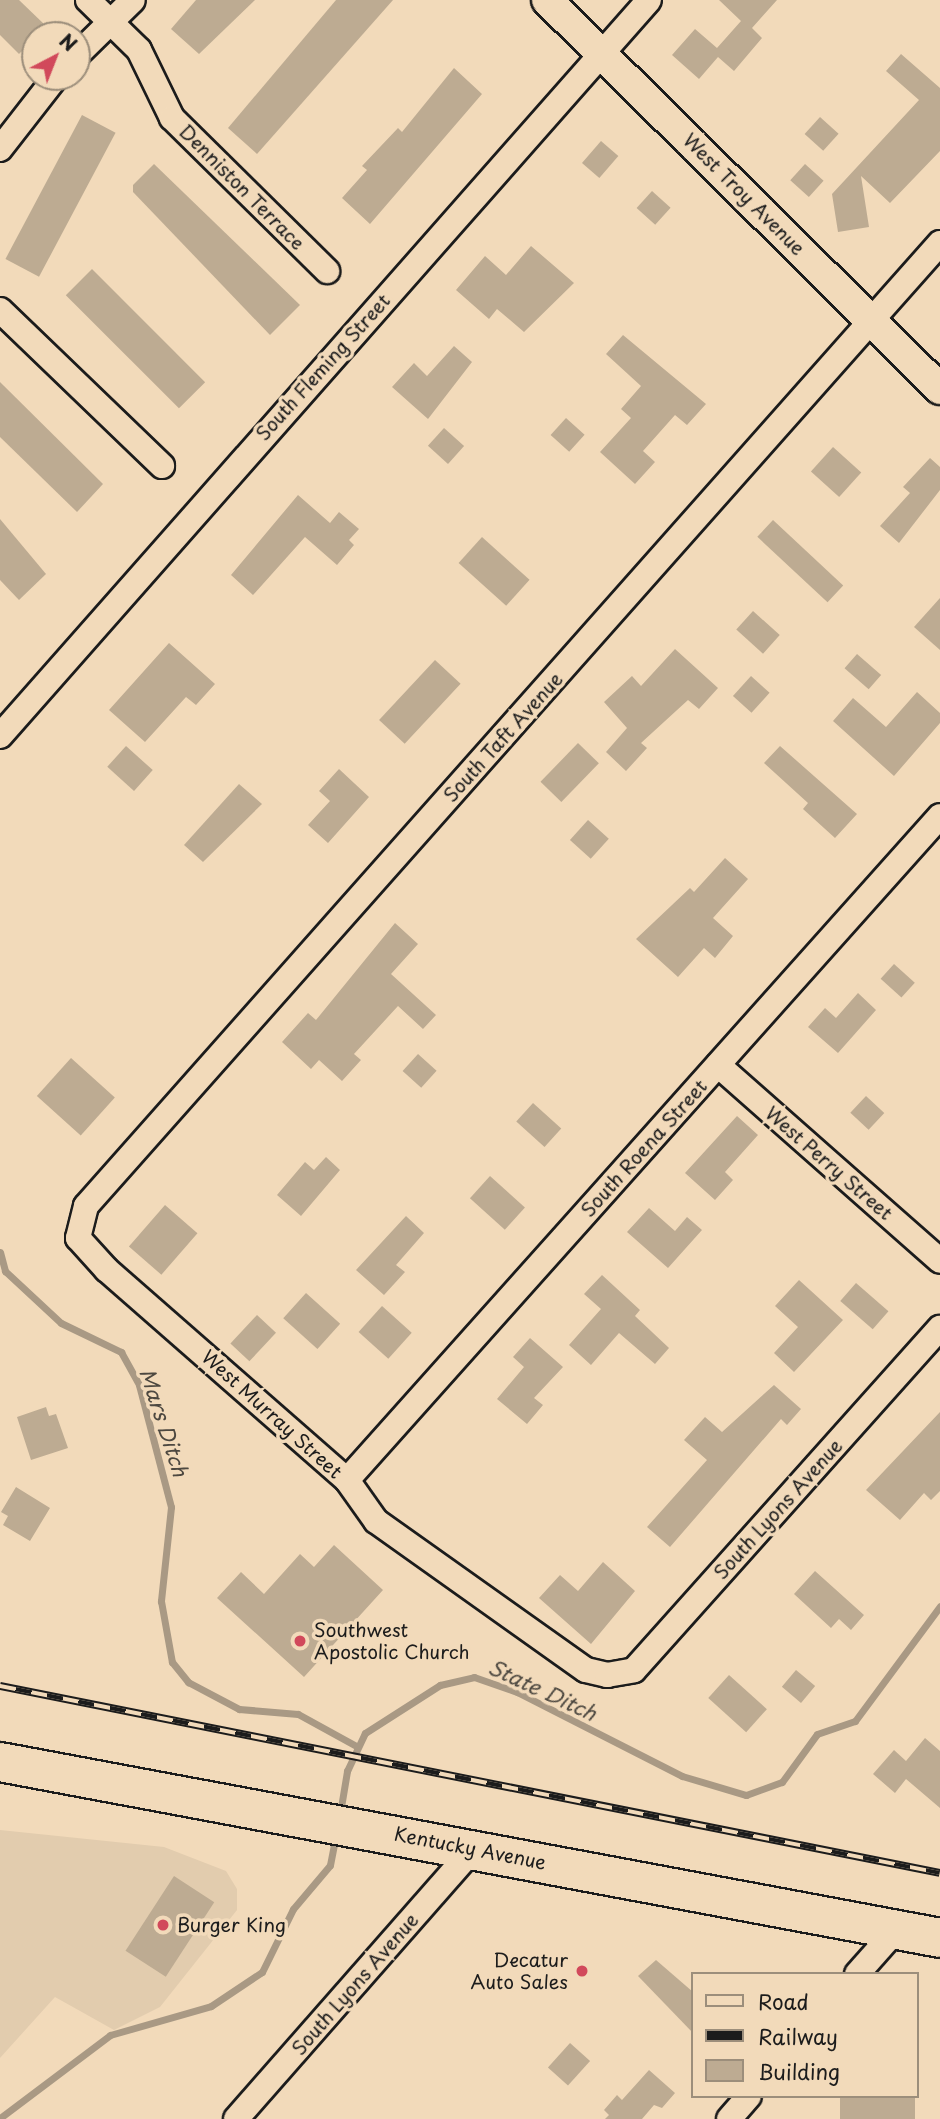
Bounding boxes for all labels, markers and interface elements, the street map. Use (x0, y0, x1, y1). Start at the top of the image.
north arrow (21, 21, 91, 91)
text: N (54, 26, 84, 57)
street label: Denniston Terrace (174, 119, 310, 255)
street label: West Troy Avenue (678, 128, 810, 260)
street label: South Fleming Street (251, 288, 395, 446)
street label: South Taft Avenue (439, 667, 567, 807)
street label: South Roena Street (576, 1074, 712, 1222)
street label: West Perry Street (760, 1101, 898, 1225)
street label: West Murray Street (197, 1345, 347, 1483)
water label: Mars Ditch (136, 1365, 194, 1479)
street label: South Lyons Avenue (709, 1434, 847, 1584)
place label: Southwest Apostolic Church (314, 1619, 470, 1663)
marker: Southwest Apostolic Church (292, 1633, 308, 1649)
water label: State Ditch (485, 1653, 601, 1725)
street label: Kentucky Avenue (391, 1822, 549, 1874)
street label: South Lyons Avenue (287, 1908, 423, 2060)
place label: Burger King (177, 1914, 285, 1936)
marker: Burger King (155, 1917, 171, 1933)
place label: Decatur Auto Sales (469, 1949, 568, 1993)
marker: Decatur Auto Sales (574, 1963, 590, 1979)
legend (692, 1972, 919, 2098)
text: Road (758, 1985, 809, 2017)
text: Railway (758, 2020, 838, 2052)
text: Building (758, 2055, 840, 2087)

